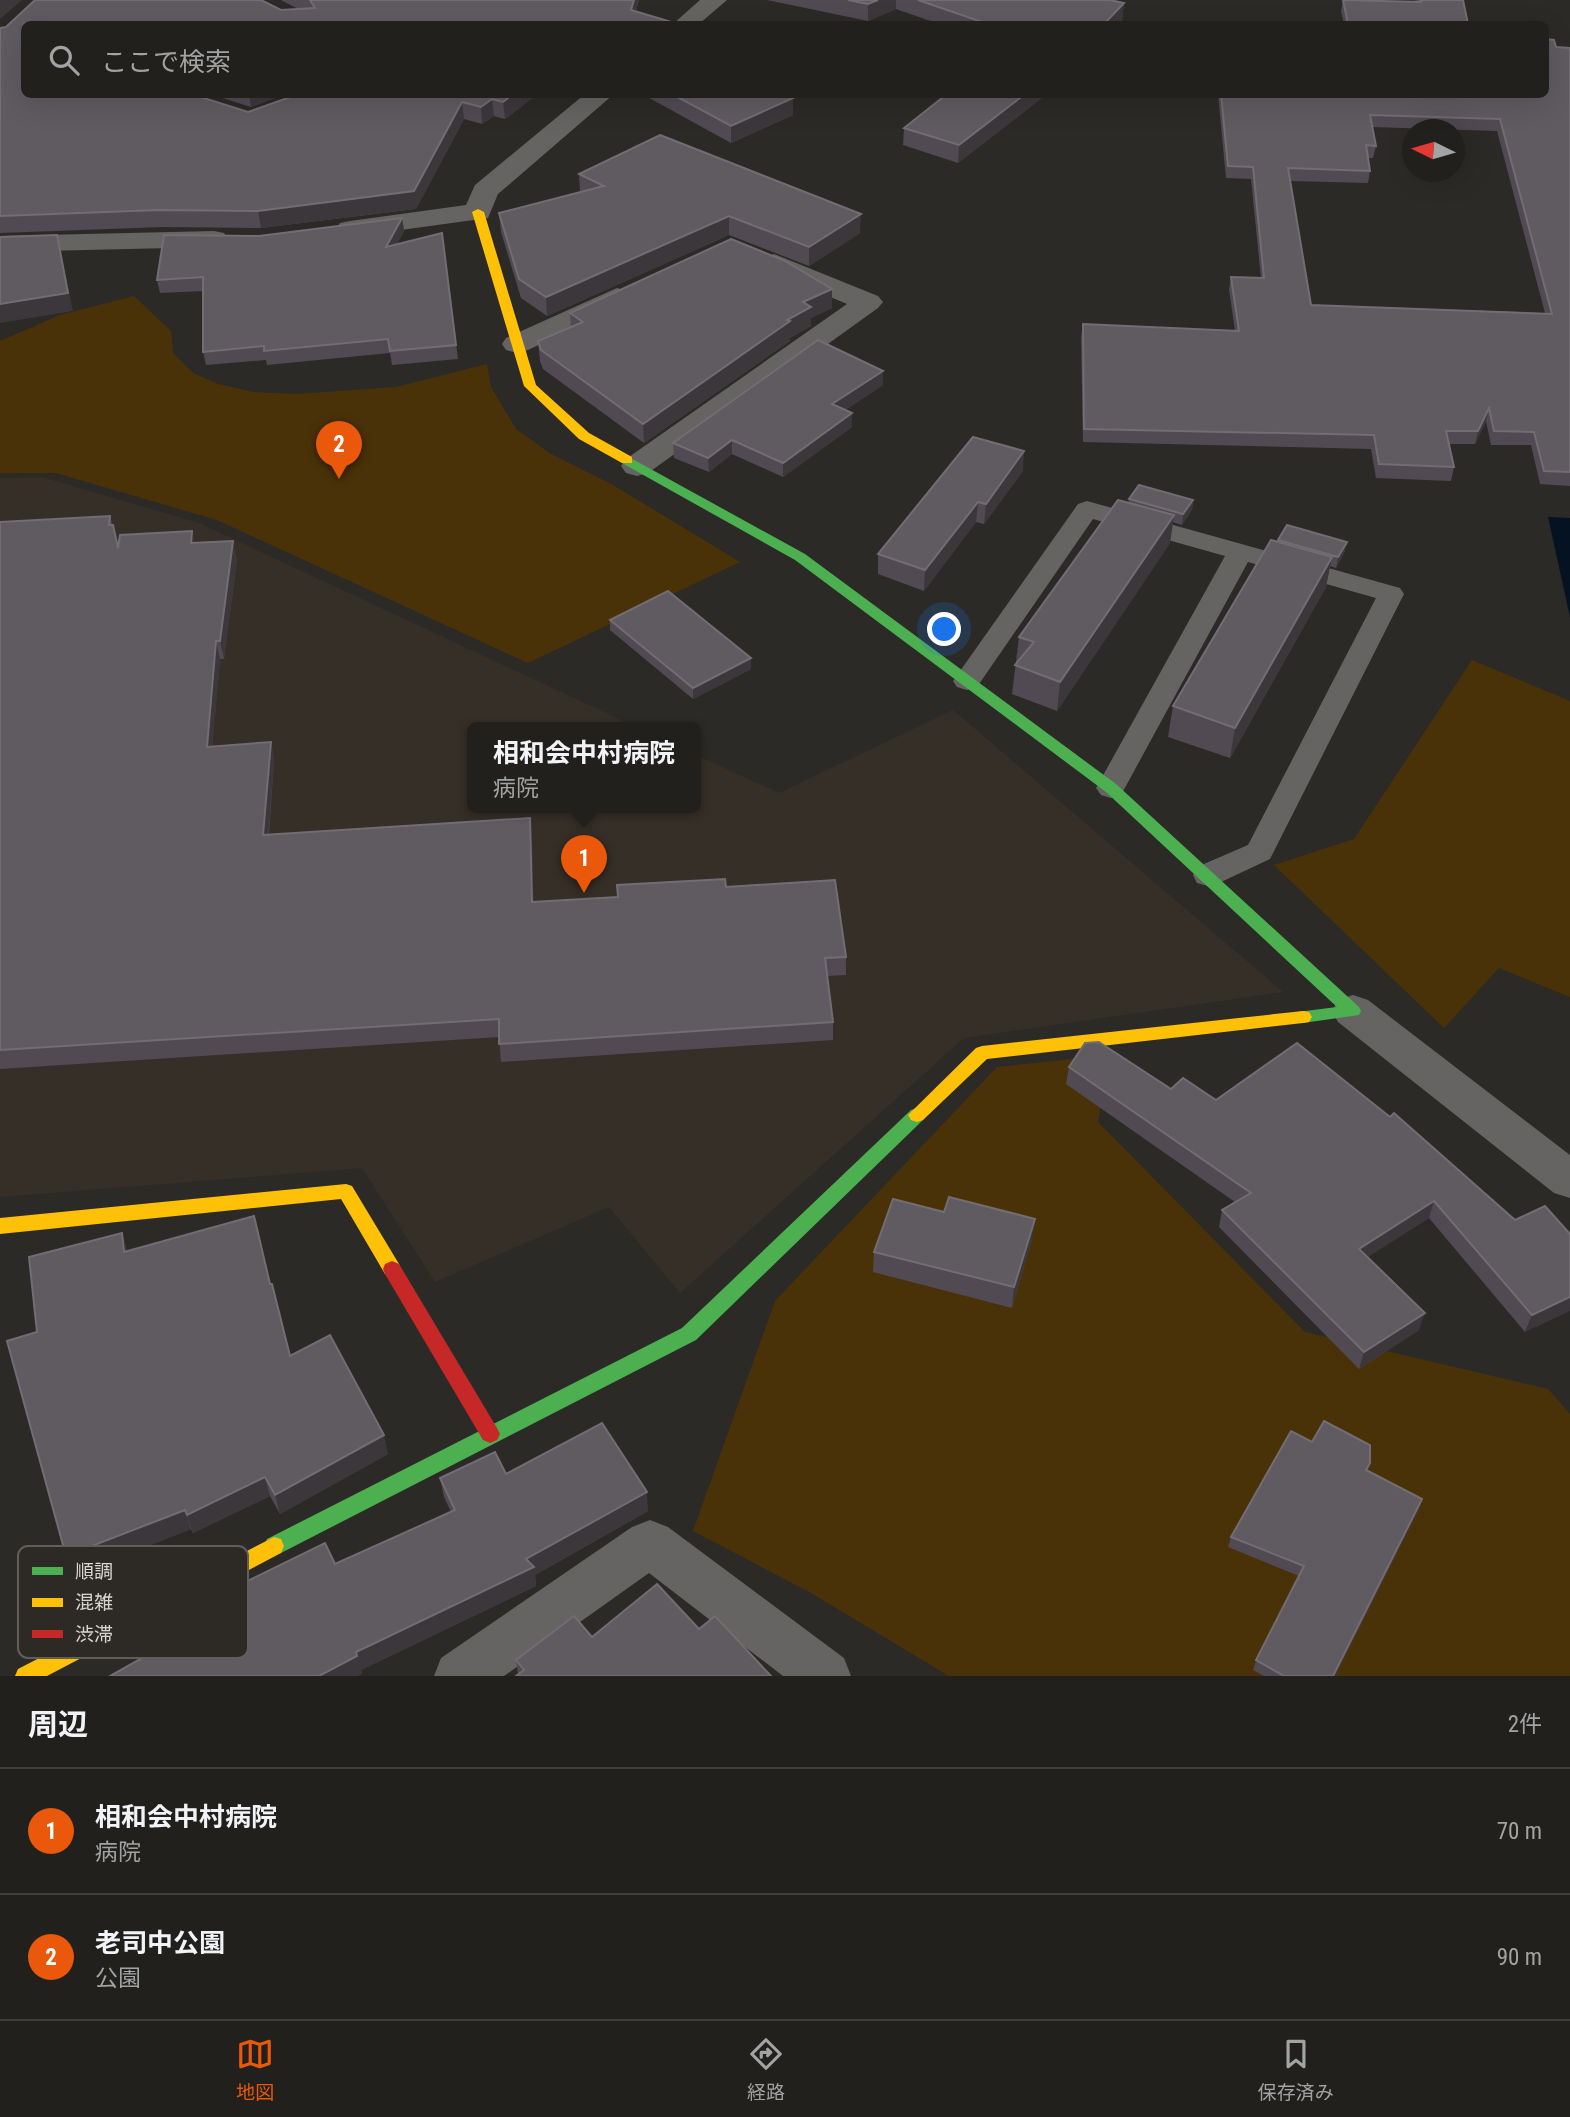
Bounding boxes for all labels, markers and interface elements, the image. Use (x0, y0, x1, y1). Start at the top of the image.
search box (21, 21, 1549, 98)
icon: search (45, 41, 83, 79)
text: ここで検索 (101, 47, 231, 77)
north arrow (1402, 119, 1465, 182)
pin: 2 (316, 421, 362, 479)
your location (927, 612, 961, 646)
popup (467, 722, 701, 813)
text: 相和会中村病院 (493, 738, 675, 768)
text: 病院 (493, 775, 539, 802)
pin: 1 (561, 835, 607, 893)
legend (18, 1546, 248, 1658)
text: 順調 (75, 1560, 113, 1583)
text: 混雑 (75, 1591, 113, 1614)
text: 渋滞 (75, 1623, 113, 1646)
text: 周辺 (28, 1707, 88, 1742)
text: 2件 (1508, 1711, 1542, 1738)
text: 相和会中村病院 (95, 1802, 277, 1832)
text: 1 (45, 1818, 57, 1845)
text: 70 m (1497, 1818, 1542, 1845)
text: 病院 (95, 1839, 141, 1866)
text: 老司中公園 (95, 1928, 225, 1958)
text: 2 (45, 1944, 57, 1971)
text: 90 m (1497, 1944, 1542, 1971)
text: 公園 (95, 1965, 141, 1992)
tab: 地図 (236, 2035, 274, 2104)
tab: 経路 (747, 2035, 785, 2104)
tab: 保存済み (1258, 2035, 1334, 2104)

